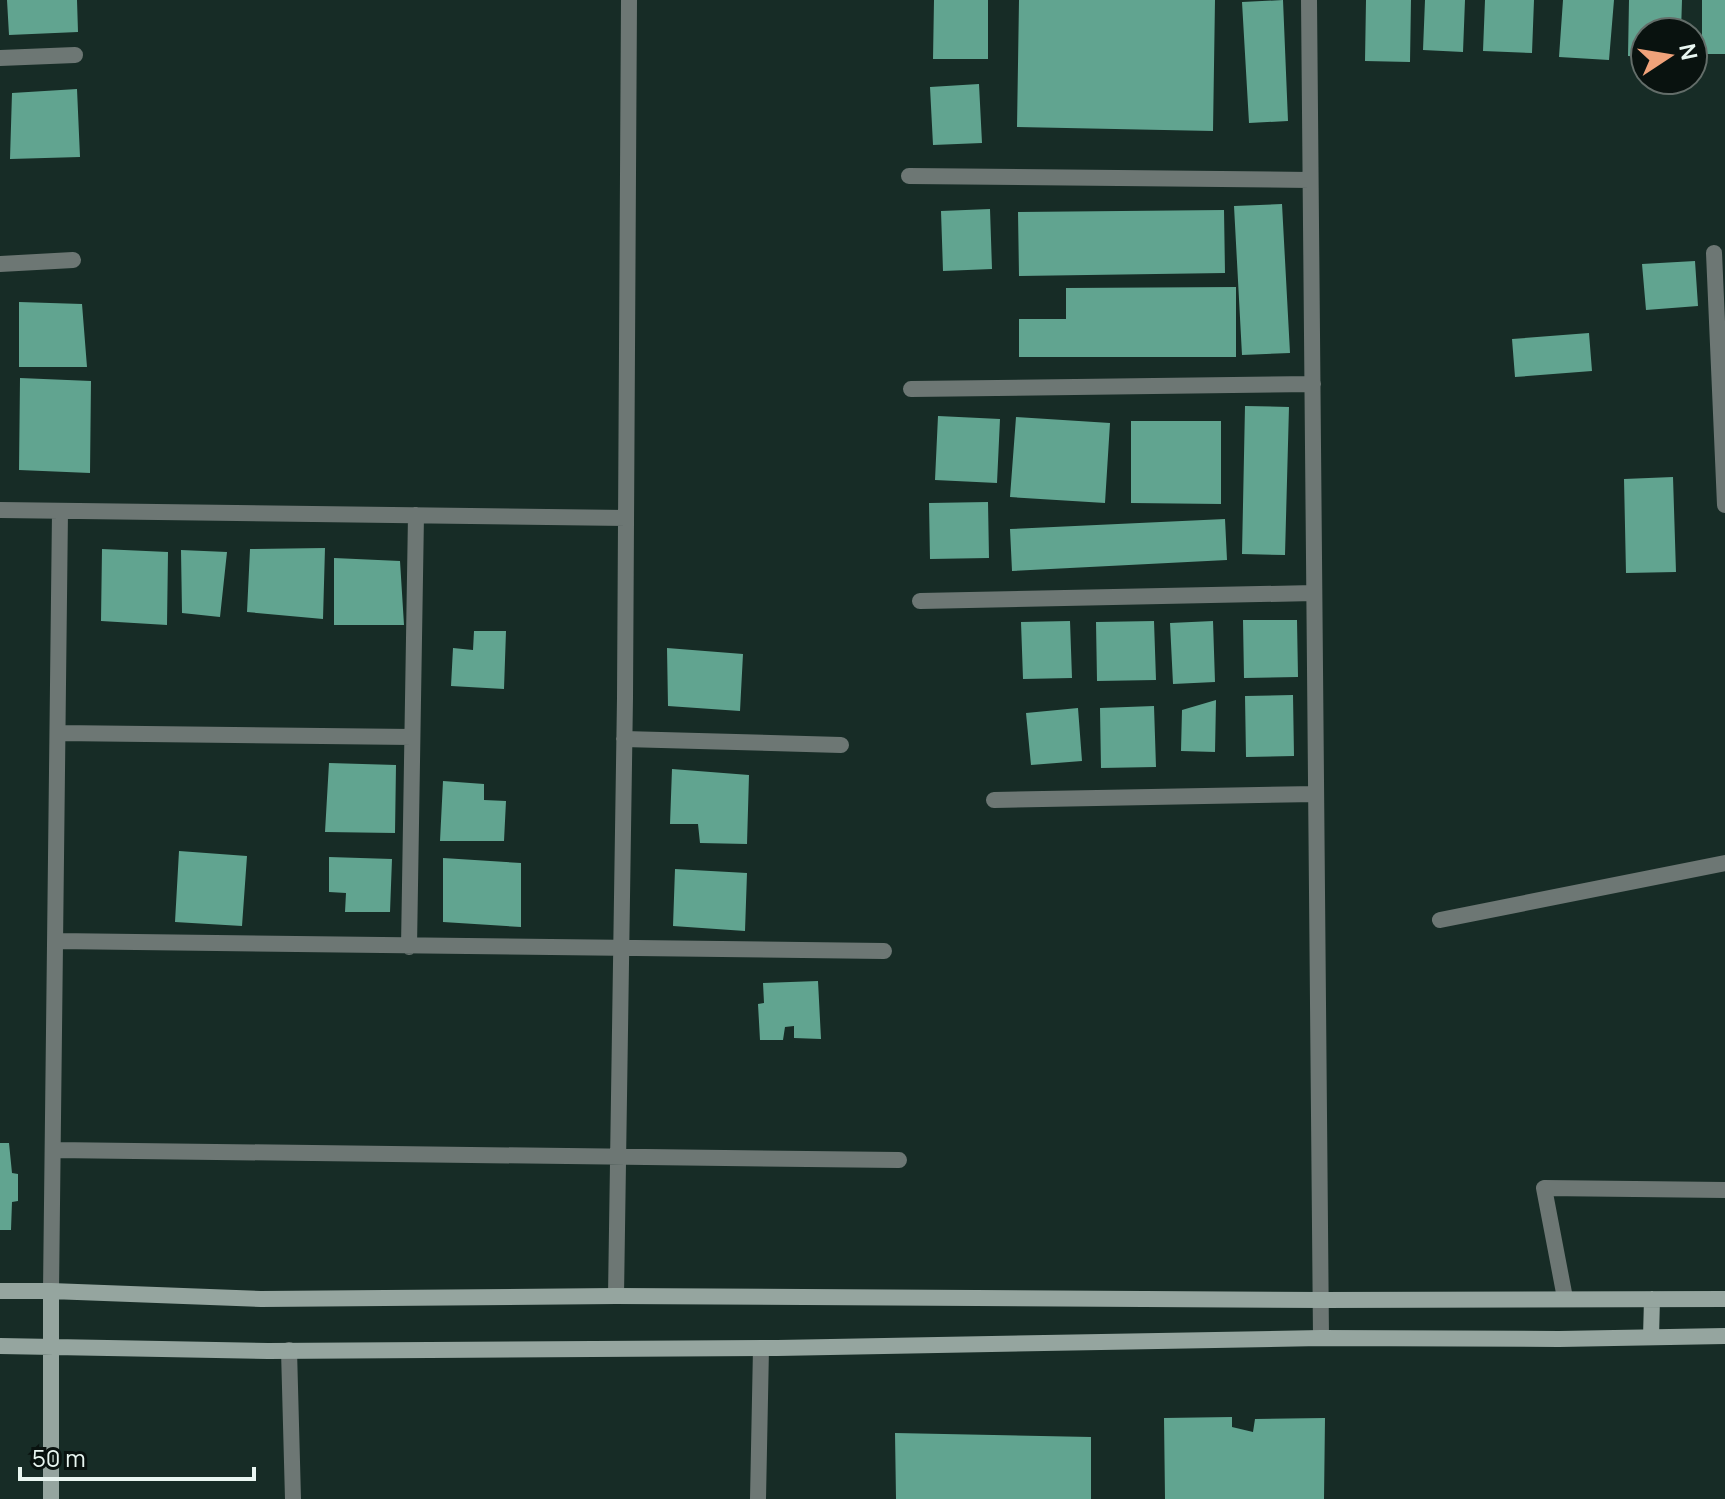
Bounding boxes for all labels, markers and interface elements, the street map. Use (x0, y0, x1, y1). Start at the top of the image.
north arrow (1629, 16, 1709, 96)
text: N (1672, 41, 1705, 63)
scale bar (20, 1431, 254, 1481)
text: 50 m (32, 1441, 86, 1474)

